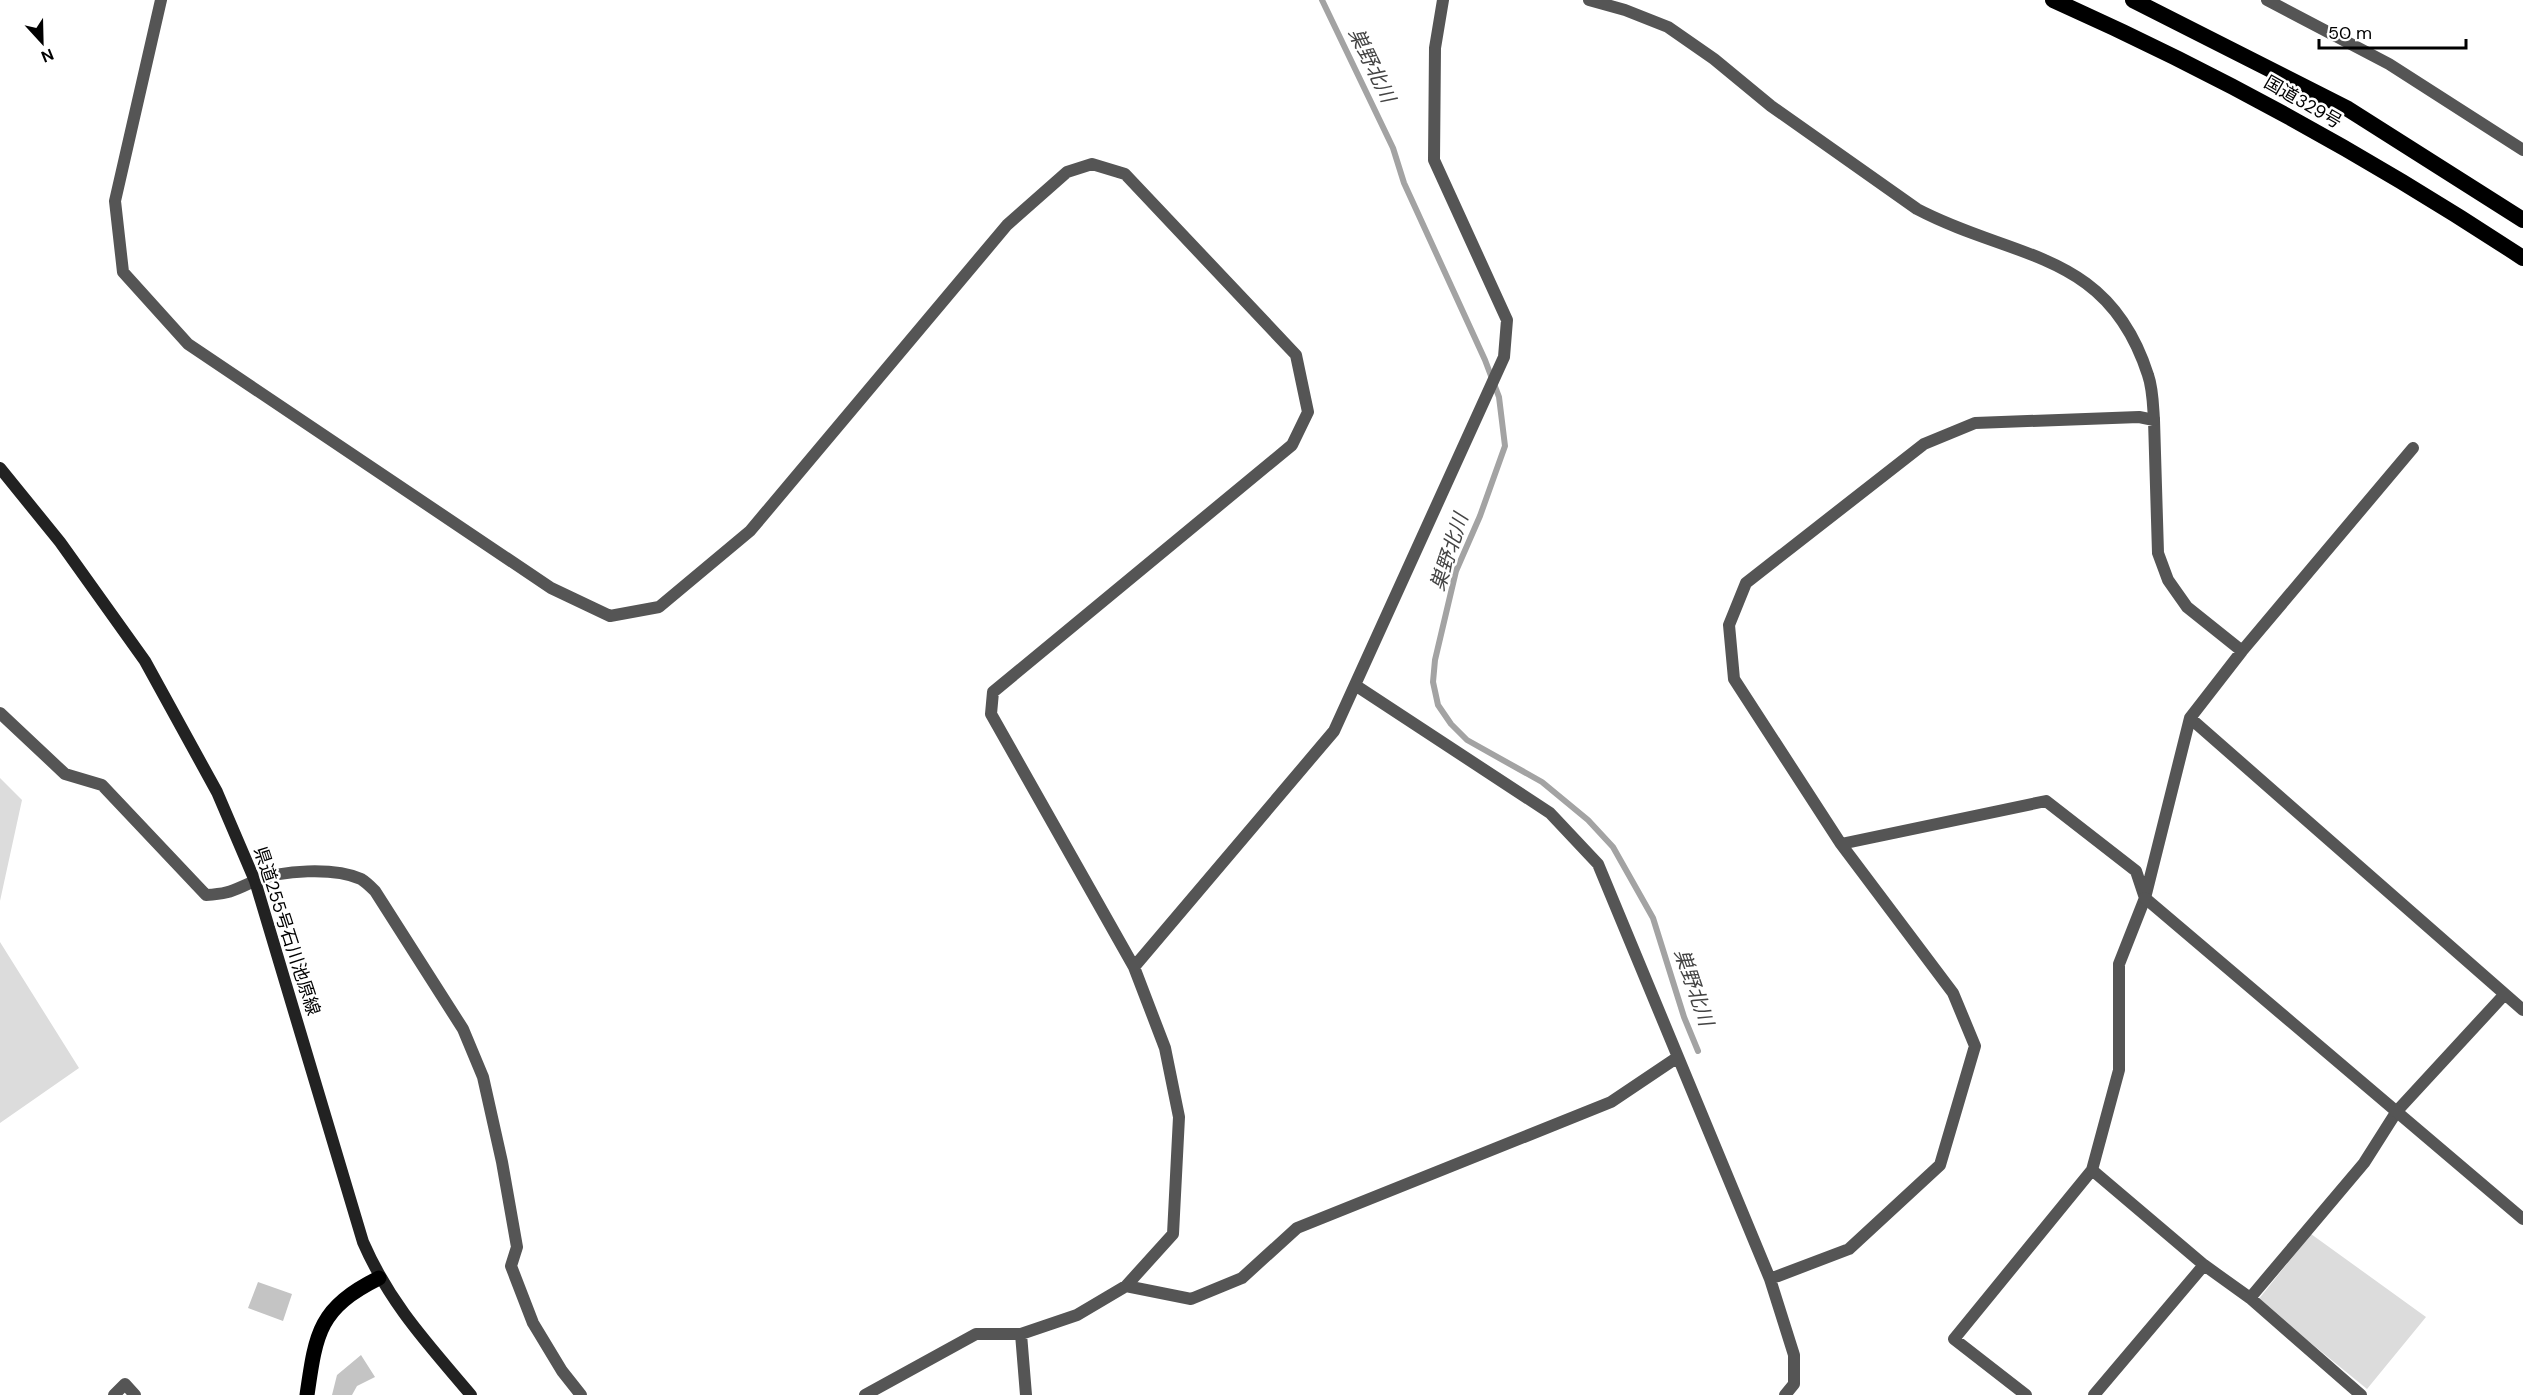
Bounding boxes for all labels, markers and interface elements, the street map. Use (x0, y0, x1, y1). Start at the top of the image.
north arrow (12, 12, 72, 72)
scale bar (2319, 12, 2466, 50)
text: 50 m (2328, 21, 2372, 45)
water label: 巣野北川 (1343, 23, 1402, 108)
text: N (38, 44, 57, 67)
street label: 国道329号 (2260, 70, 2346, 134)
water label: 巣野北川 (1424, 508, 1474, 594)
street label: 県道255号石川池原線 (248, 843, 326, 1019)
water label: 巣野北川 (1669, 945, 1720, 1031)

